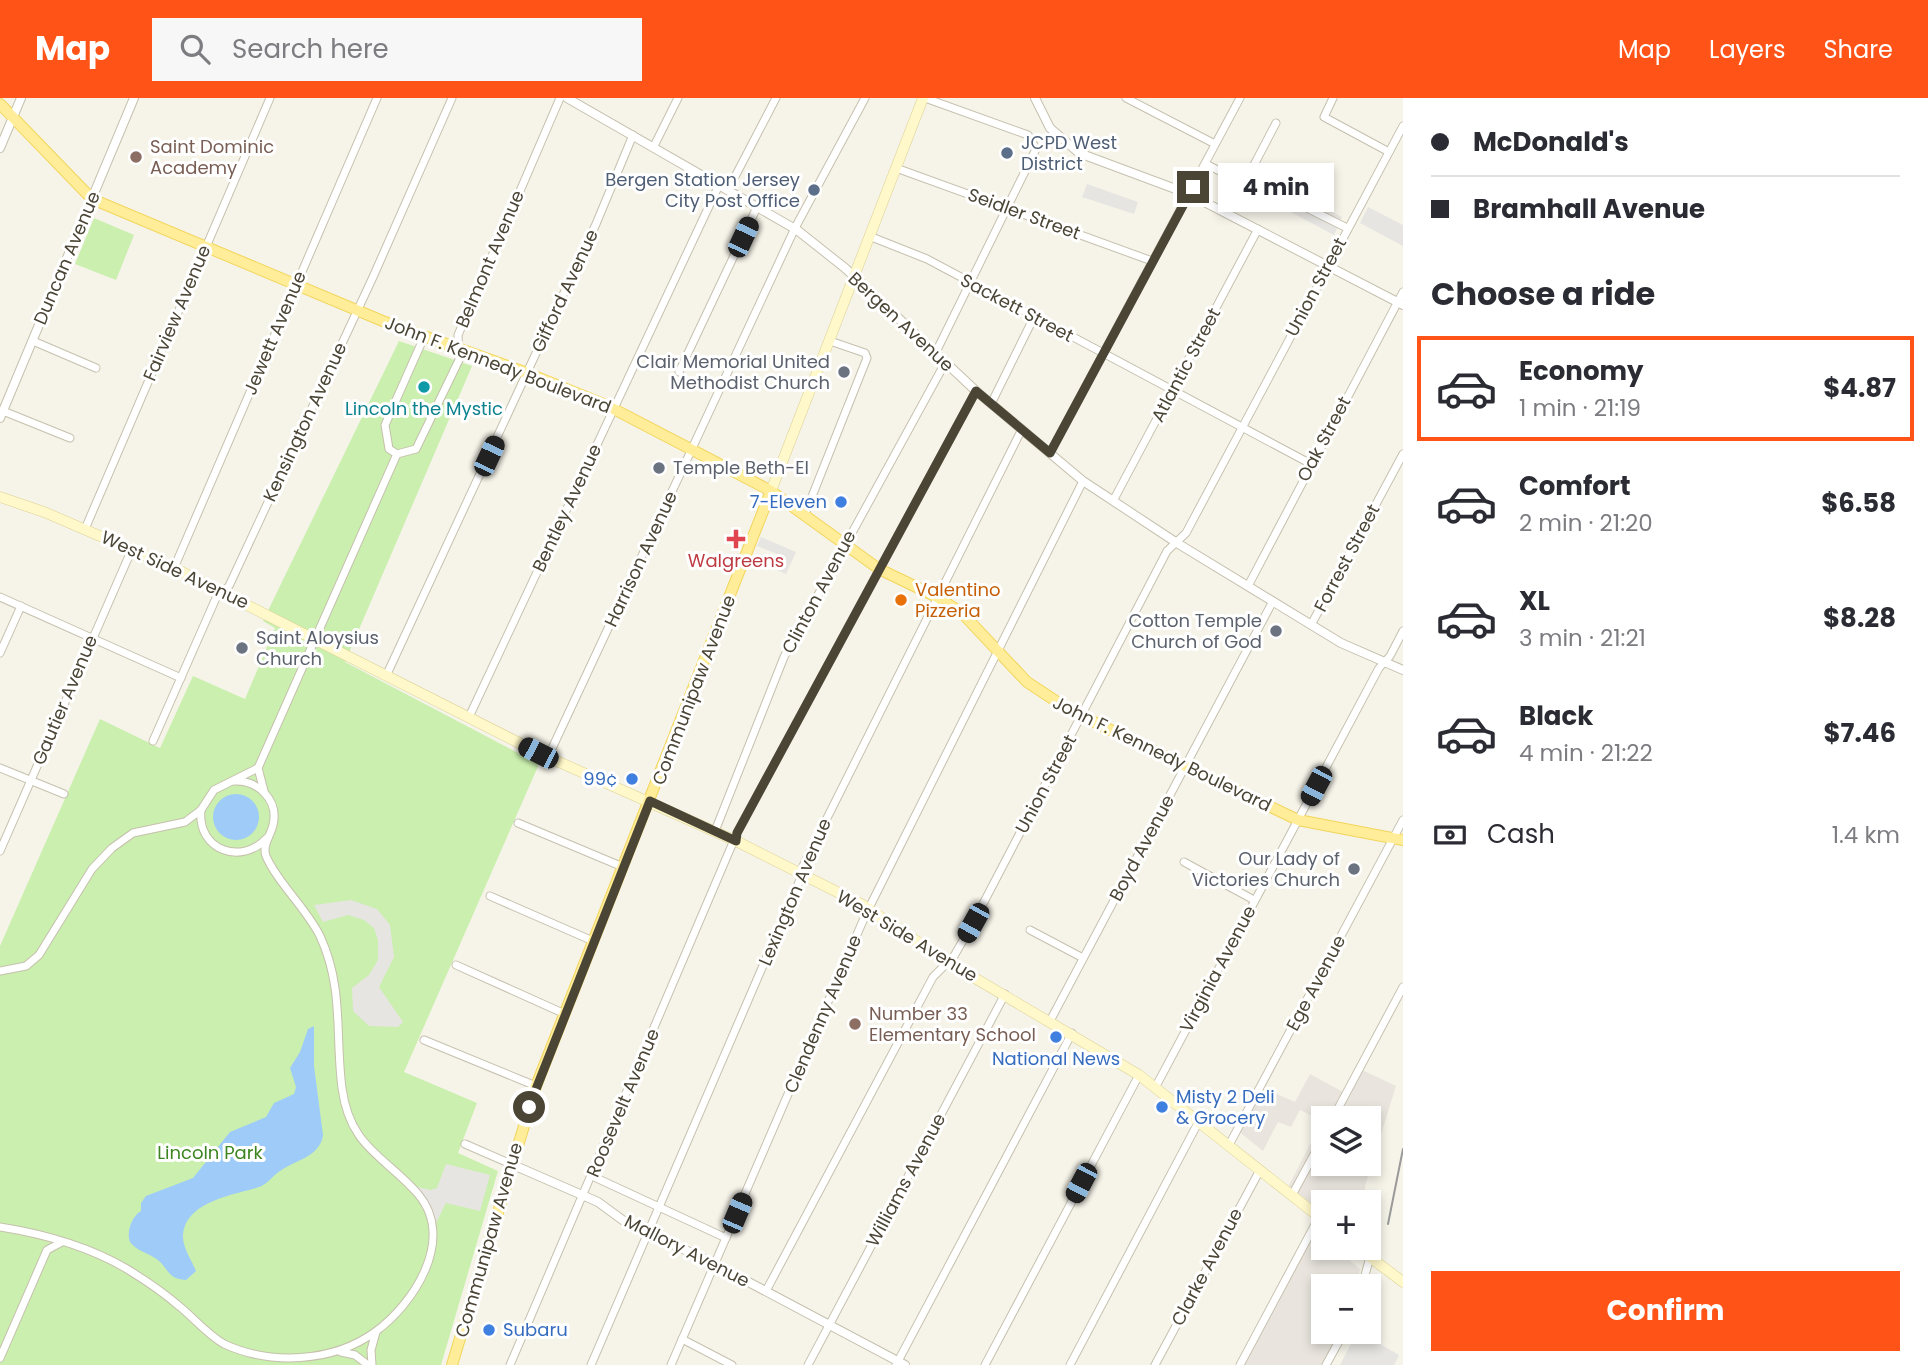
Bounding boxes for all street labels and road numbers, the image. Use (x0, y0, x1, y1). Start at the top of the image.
street label: Seidler Street (964, 182, 1084, 245)
street label: Belmont Avenue (449, 186, 530, 331)
street label: Duncan Avenue (27, 187, 106, 328)
street label: Gifford Avenue (525, 225, 604, 356)
street label: Union Street (1279, 233, 1352, 341)
street label: Fairview Avenue (137, 241, 216, 385)
street label: Bergen Avenue (843, 266, 960, 377)
street label: Jewett Avenue (237, 267, 312, 398)
street label: Sackett Street (956, 267, 1078, 348)
street label: Atlantic Street (1145, 303, 1226, 426)
street label: John F. Kennedy Boulevard (381, 310, 615, 419)
street label: Kensington Avenue (257, 338, 352, 505)
street label: Oak Street (1291, 392, 1356, 486)
street label: Bentley Avenue (526, 440, 607, 576)
street label: Harrison Avenue (598, 487, 683, 631)
street label: Forrest Street (1308, 500, 1385, 616)
street label: West Side Avenue (97, 524, 253, 615)
street label: Clinton Avenue (776, 526, 862, 658)
street label: Communipaw Avenue (646, 591, 741, 788)
street label: Gautier Avenue (26, 631, 103, 769)
street label: John F. Kennedy Boulevard (1049, 690, 1276, 818)
street label: Union Street (1009, 730, 1082, 838)
street label: Boyd Avenue (1103, 790, 1180, 905)
street label: Lexington Avenue (752, 814, 837, 969)
street label: West Side Avenue (832, 884, 982, 988)
street label: Virginia Avenue (1174, 901, 1262, 1037)
street label: Clendenny Avenue (778, 931, 867, 1097)
street label: Ege Avenue (1280, 931, 1351, 1035)
street label: Roosevelt Avenue (580, 1025, 665, 1181)
street label: Williams Avenue (860, 1109, 951, 1251)
street label: Communipaw Avenue (449, 1140, 528, 1340)
street label: Clarke Avenue (1165, 1203, 1248, 1330)
street label: Mallory Avenue (620, 1208, 754, 1293)

